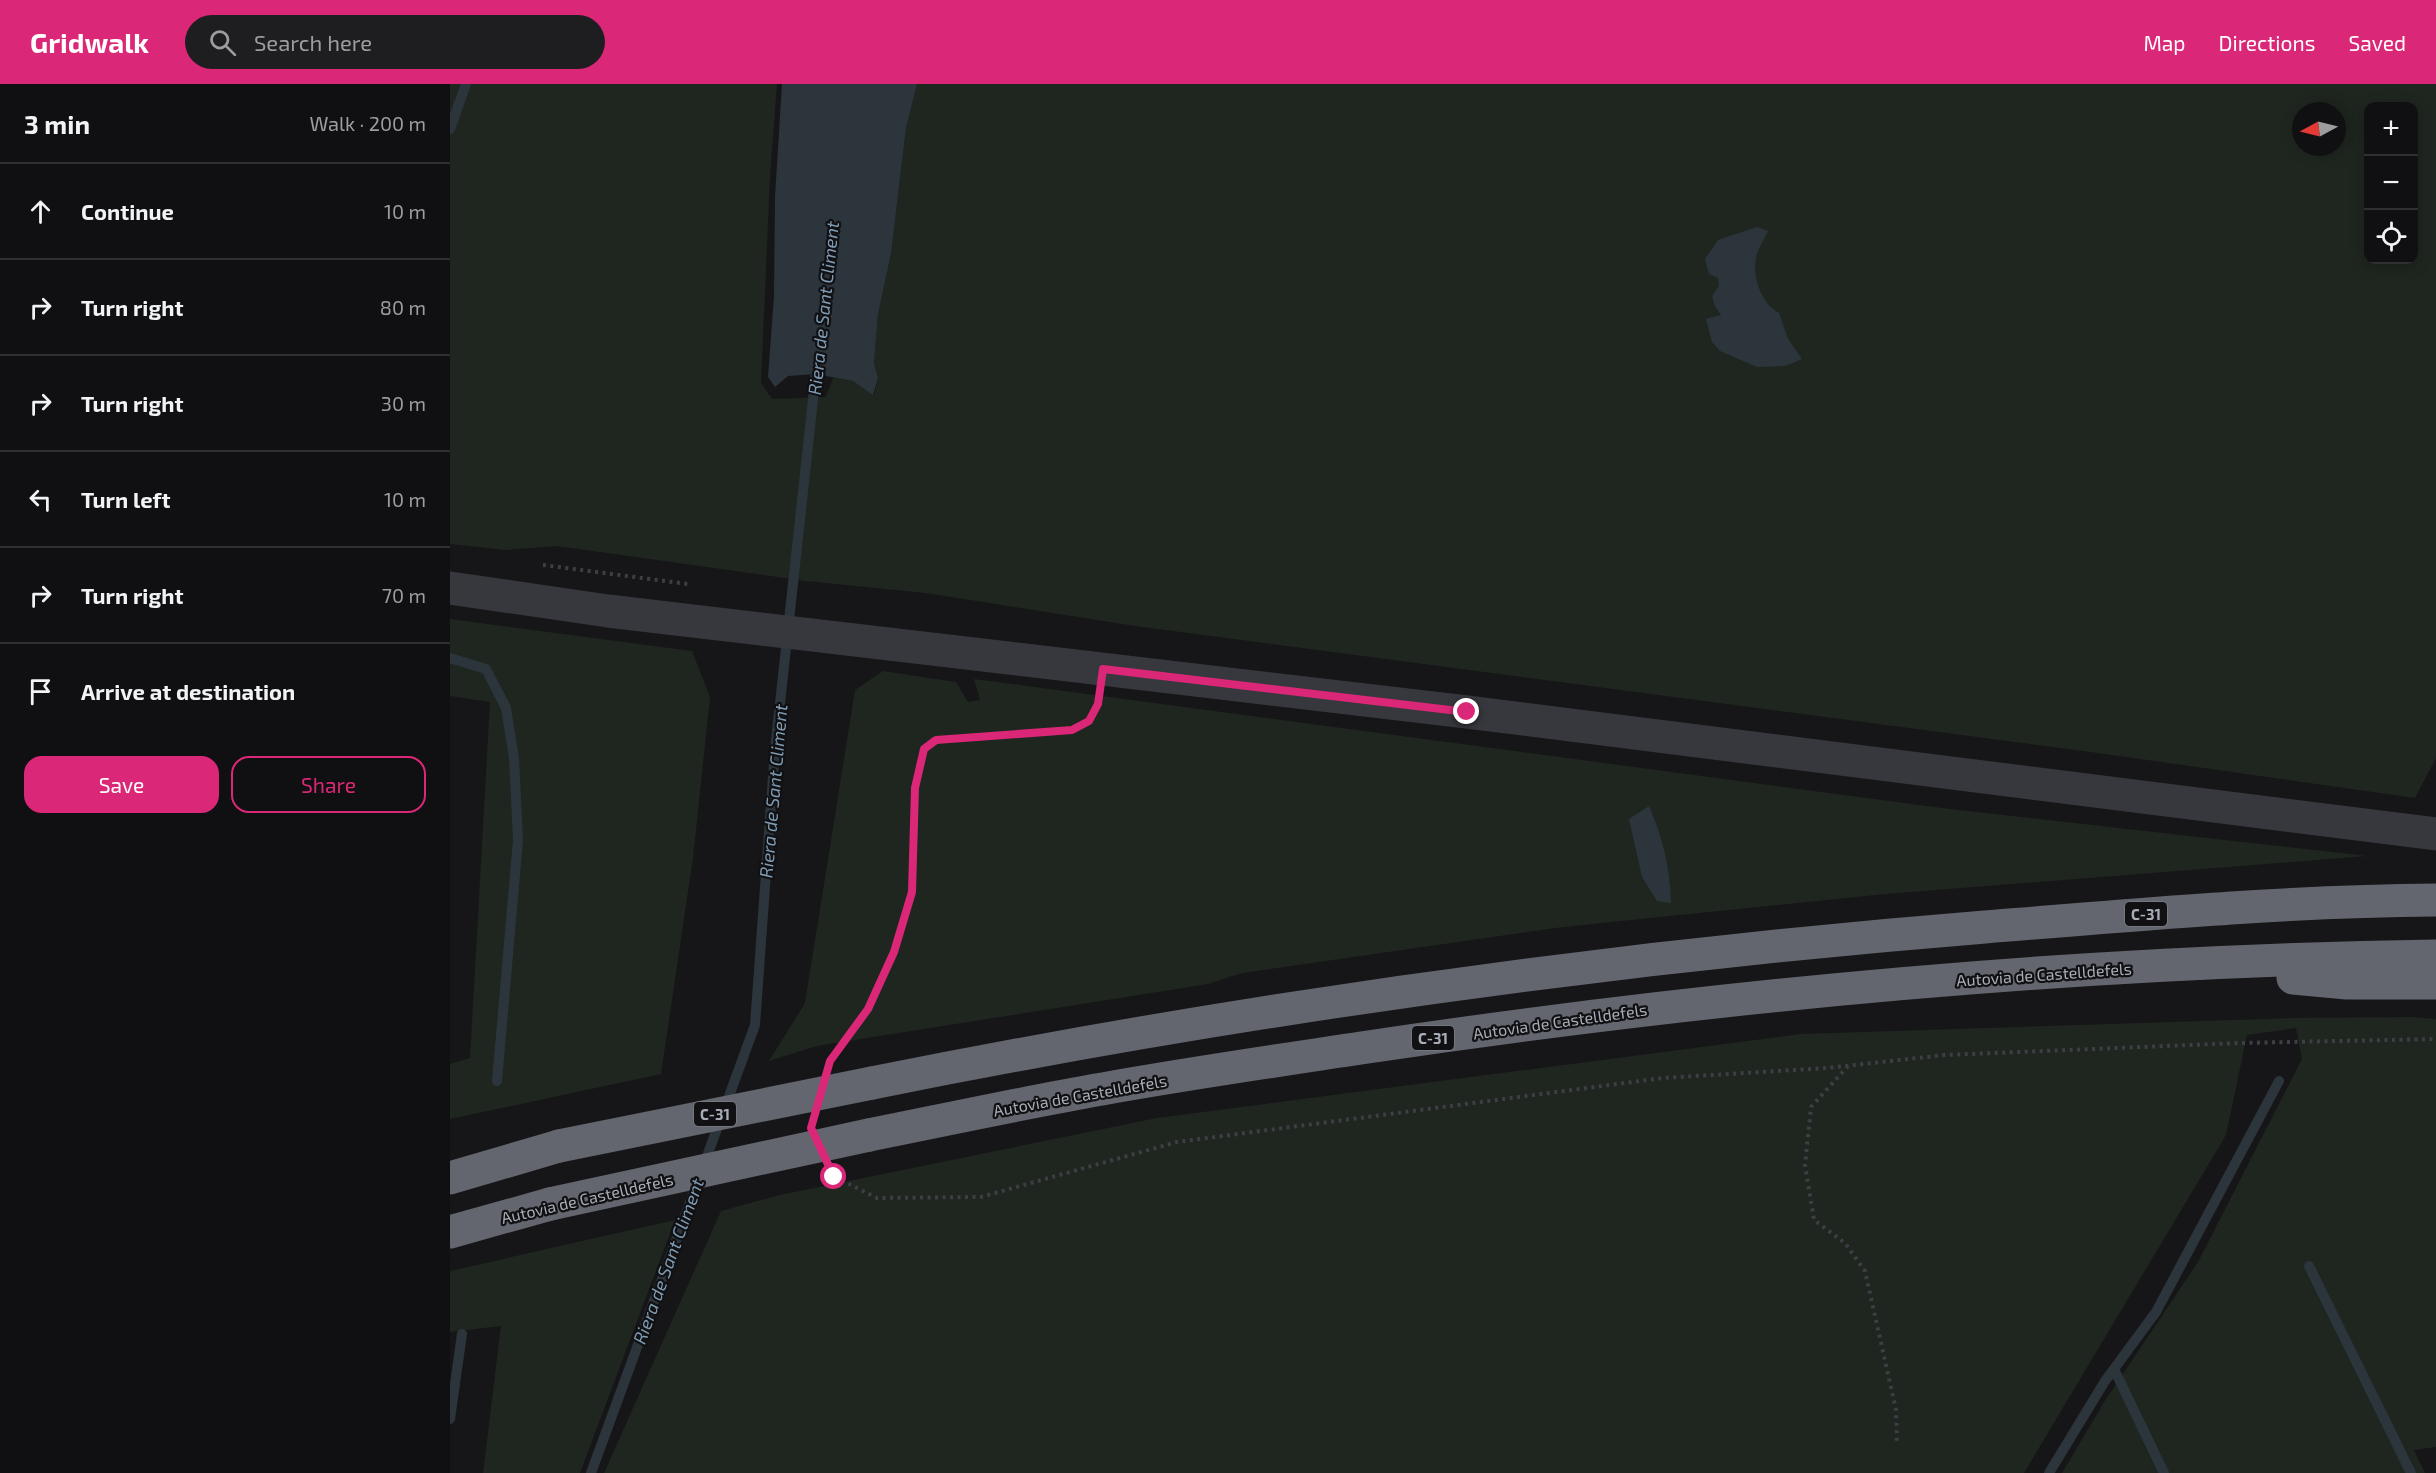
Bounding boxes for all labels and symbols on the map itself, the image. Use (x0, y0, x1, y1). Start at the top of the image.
north arrow (2292, 102, 2346, 156)
water label: Riera de Sant Climent (803, 220, 843, 396)
route end (1453, 698, 1479, 724)
water label: Riera de Sant Climent (754, 703, 792, 879)
road number: C-31 (2125, 902, 2167, 926)
street label: Autovia de Castelldefels (1956, 958, 2132, 990)
street label: Autovia de Castelldefels (1472, 999, 1648, 1043)
road number: C-31 (1412, 1026, 1454, 1050)
street label: Autovia de Castelldefels (992, 1070, 1168, 1120)
road number: C-31 (694, 1102, 736, 1126)
route start (820, 1163, 846, 1189)
street label: Autovia de Castelldefels (499, 1169, 675, 1227)
water label: Riera de Sant Climent (628, 1175, 708, 1347)

